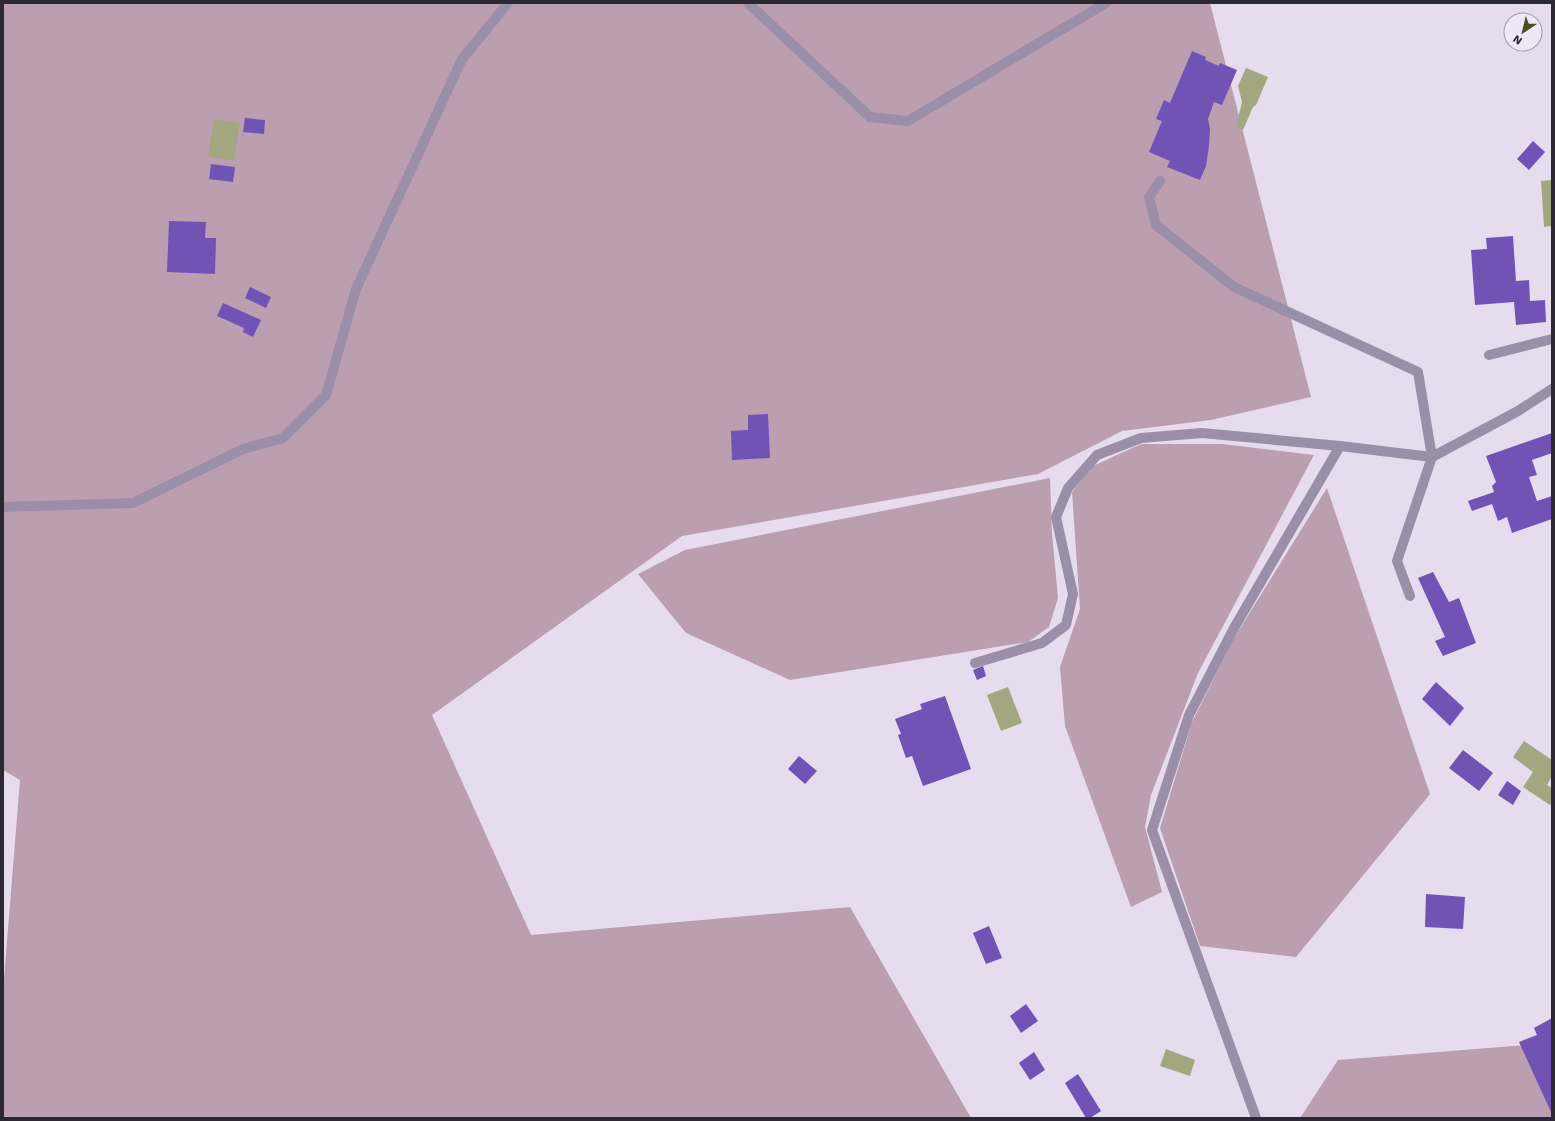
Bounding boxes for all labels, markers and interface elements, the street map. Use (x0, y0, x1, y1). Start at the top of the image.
north arrow (1503, 12, 1543, 52)
text: N (1510, 32, 1525, 47)

